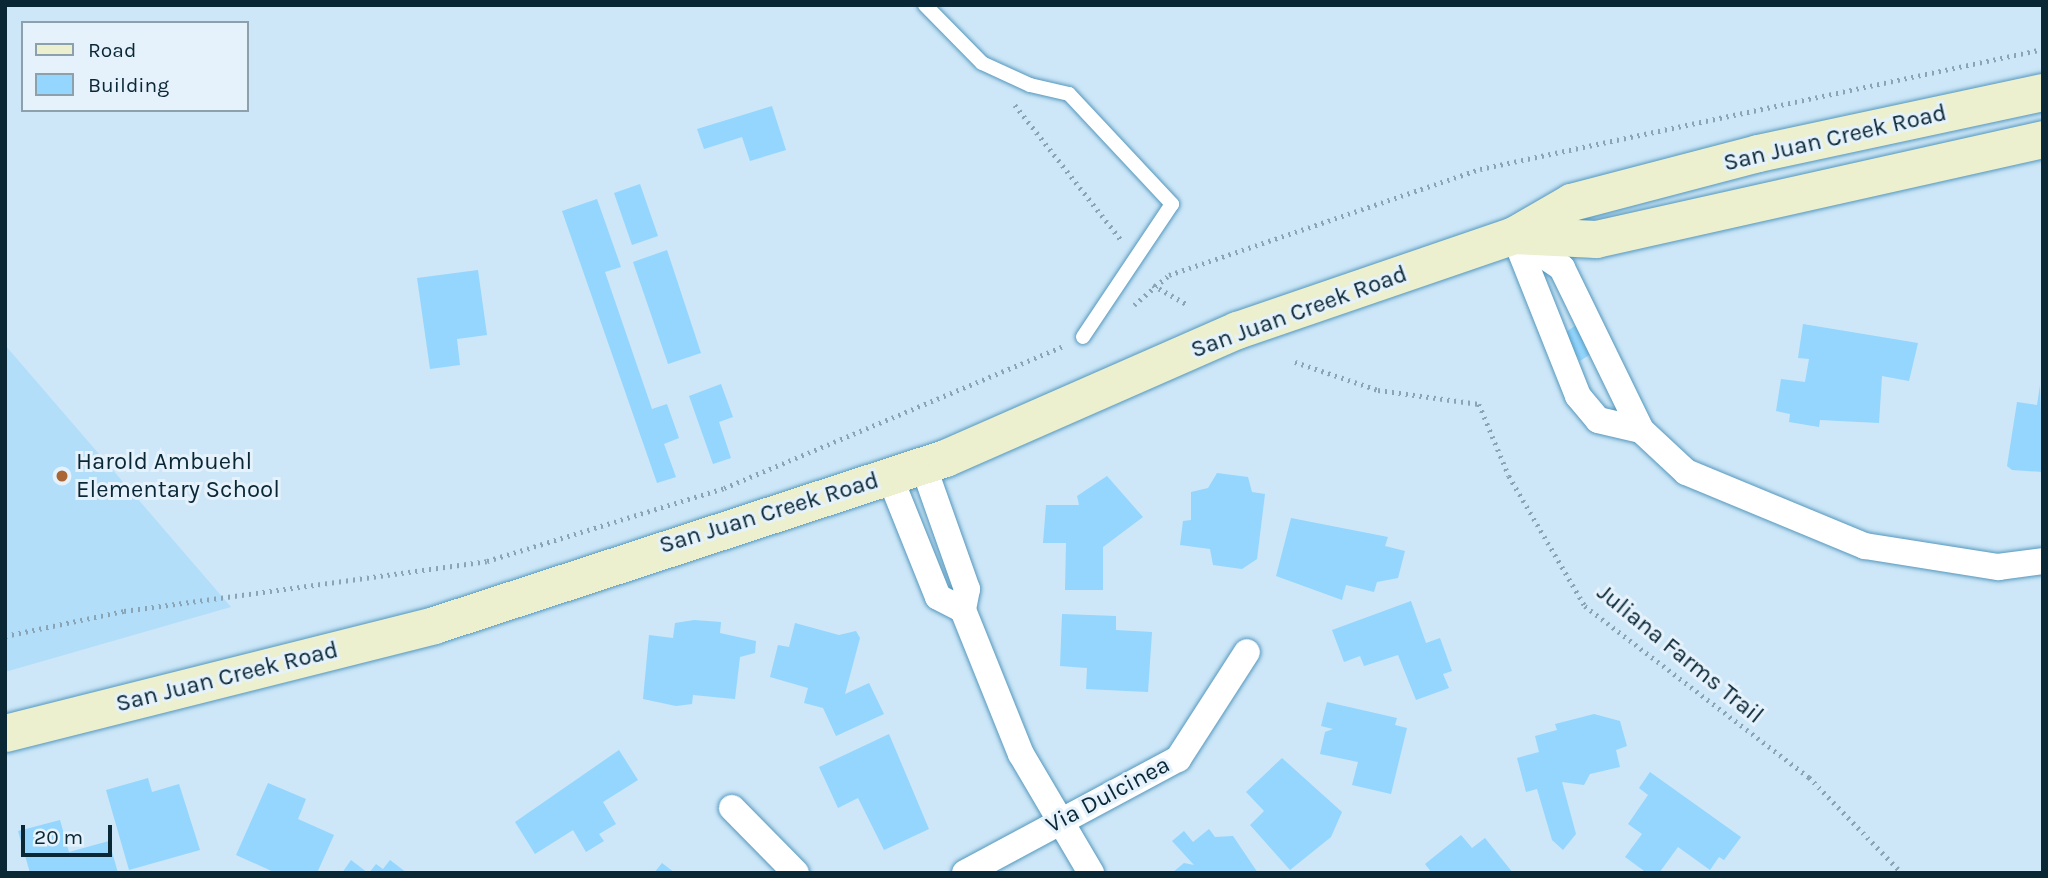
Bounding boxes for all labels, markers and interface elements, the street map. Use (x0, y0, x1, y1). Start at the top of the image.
legend (21, 21, 248, 112)
text: Road (88, 38, 136, 62)
text: Building (88, 73, 169, 97)
street label: San Juan Creek Road (1721, 98, 1949, 178)
street label: San Juan Creek Road (1187, 259, 1411, 365)
place label: Harold Ambuehl Elementary School (76, 448, 280, 504)
street label: San Juan Creek Road (656, 466, 882, 560)
marker: Harold Ambuehl Elementary School (54, 468, 70, 484)
street label: Juliana Farms Trail (1591, 578, 1769, 730)
street label: San Juan Creek Road (113, 635, 341, 719)
street label: Via Dulcinea (1041, 750, 1175, 840)
scale bar (24, 812, 116, 856)
text: 20 m (34, 825, 83, 849)

